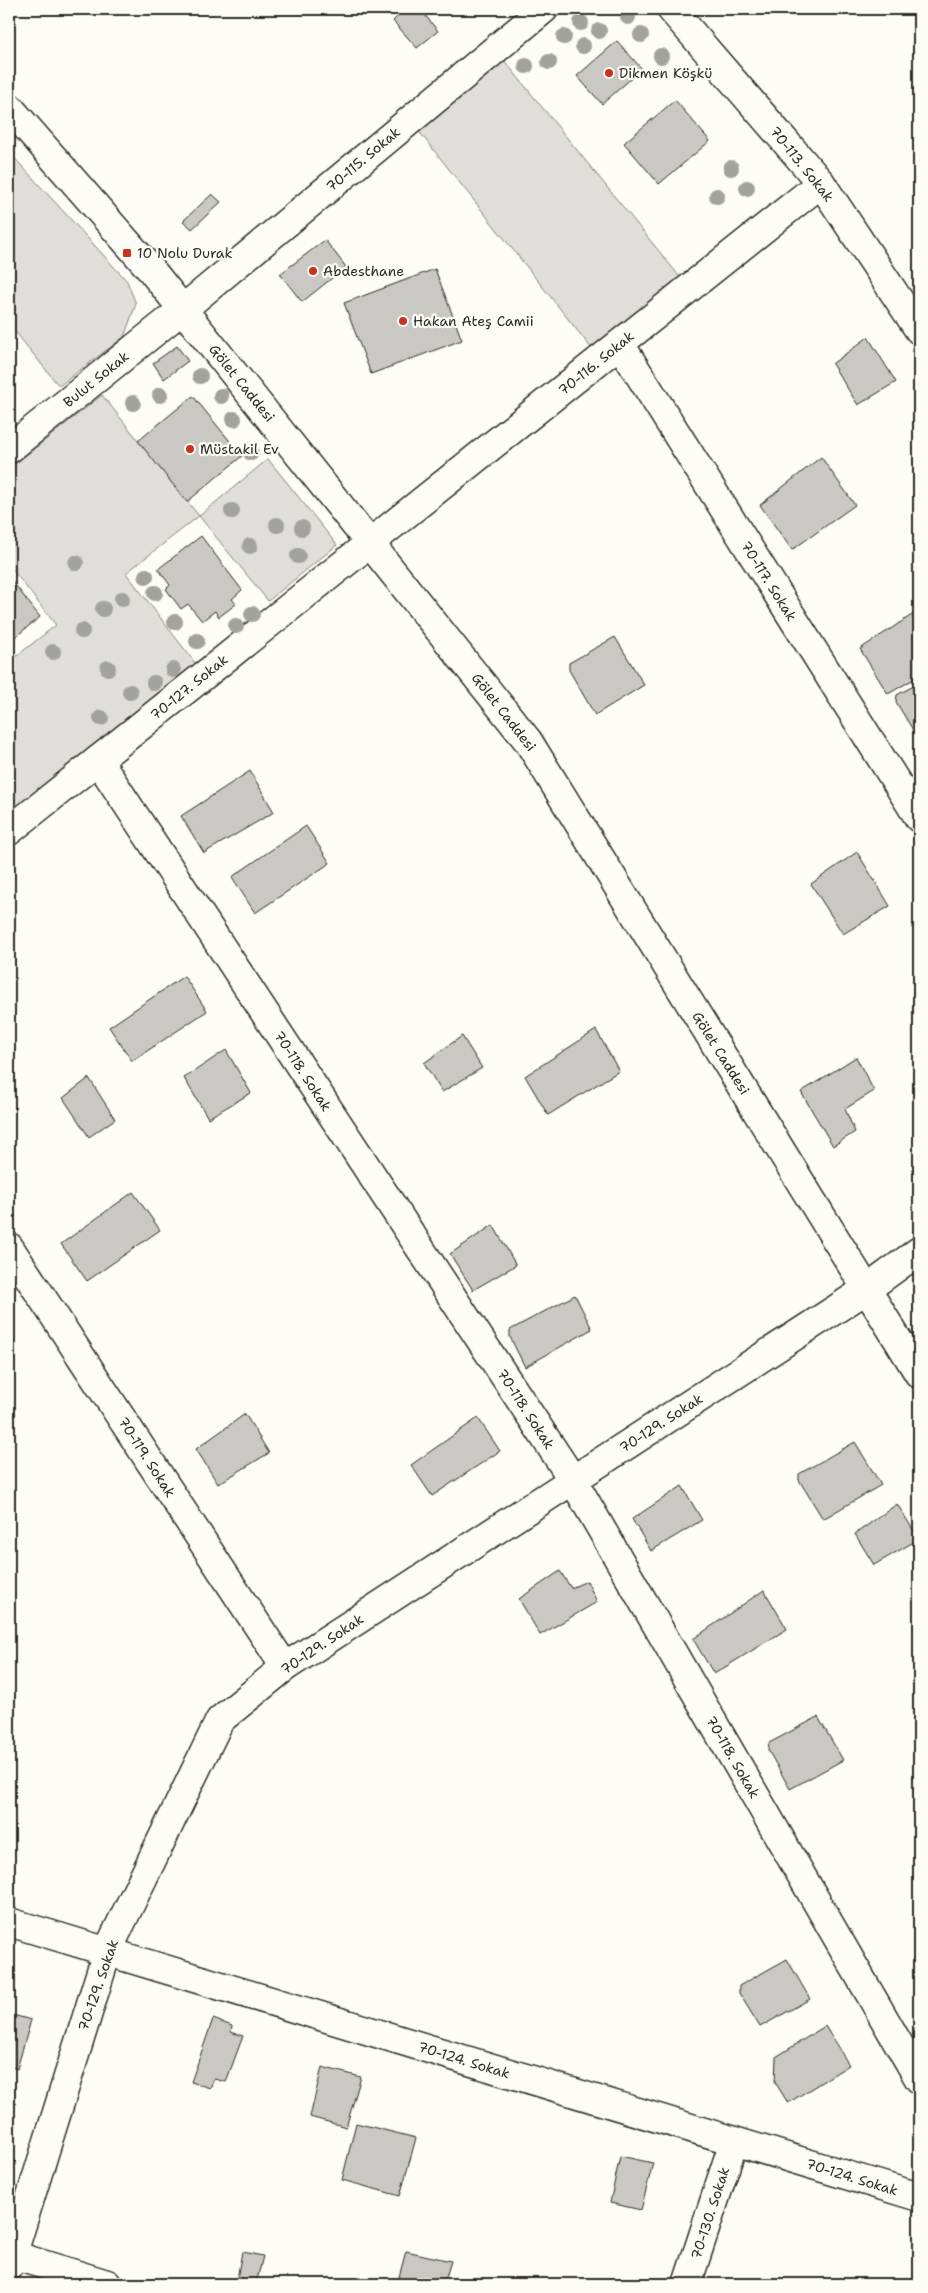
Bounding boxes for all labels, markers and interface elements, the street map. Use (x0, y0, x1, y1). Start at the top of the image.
place label: Dikmen Köşkü (619, 64, 712, 82)
marker: Dikmen Köşkü (603, 67, 615, 79)
street label: 70-115. Sokak (322, 123, 404, 195)
street label: 70-113. Sokak (766, 123, 838, 205)
place label: 10 Nolu Durak (137, 244, 232, 262)
marker: 10 Nolu Durak (121, 247, 133, 259)
place label: Abdesthane (323, 262, 404, 280)
marker: Abdesthane (307, 265, 319, 277)
place label: Hakan Ateş Camii (413, 312, 534, 330)
marker: Hakan Ateş Camii (397, 315, 409, 327)
street label: 70-116. Sokak (554, 327, 638, 399)
street label: Gölet Caddesi (205, 341, 279, 425)
street label: Bulut Sokak (59, 347, 133, 411)
place label: Müstakil Ev (200, 440, 279, 458)
marker: Müstakil Ev (184, 443, 196, 455)
street label: 70-117. Sokak (737, 538, 801, 624)
street label: 70-127. Sokak (147, 650, 231, 724)
street label: Gölet Caddesi (468, 669, 540, 755)
street label: Gölet Caddesi (688, 1008, 754, 1098)
street label: 70-118. Sokak (270, 1027, 336, 1115)
street label: 70-118. Sokak (493, 1365, 559, 1453)
street label: 70-129. Sokak (616, 1389, 706, 1457)
street label: 70-119. Sokak (114, 1413, 180, 1501)
street label: 70-129. Sokak (277, 1610, 367, 1678)
street label: 70-118. Sokak (702, 1712, 764, 1802)
street label: 70-129. Sokak (74, 1937, 122, 2033)
street label: 70-124. Sokak (416, 2037, 512, 2083)
street label: 70-124. Sokak (804, 2154, 900, 2200)
street label: 70-130. Sokak (687, 2165, 733, 2261)

